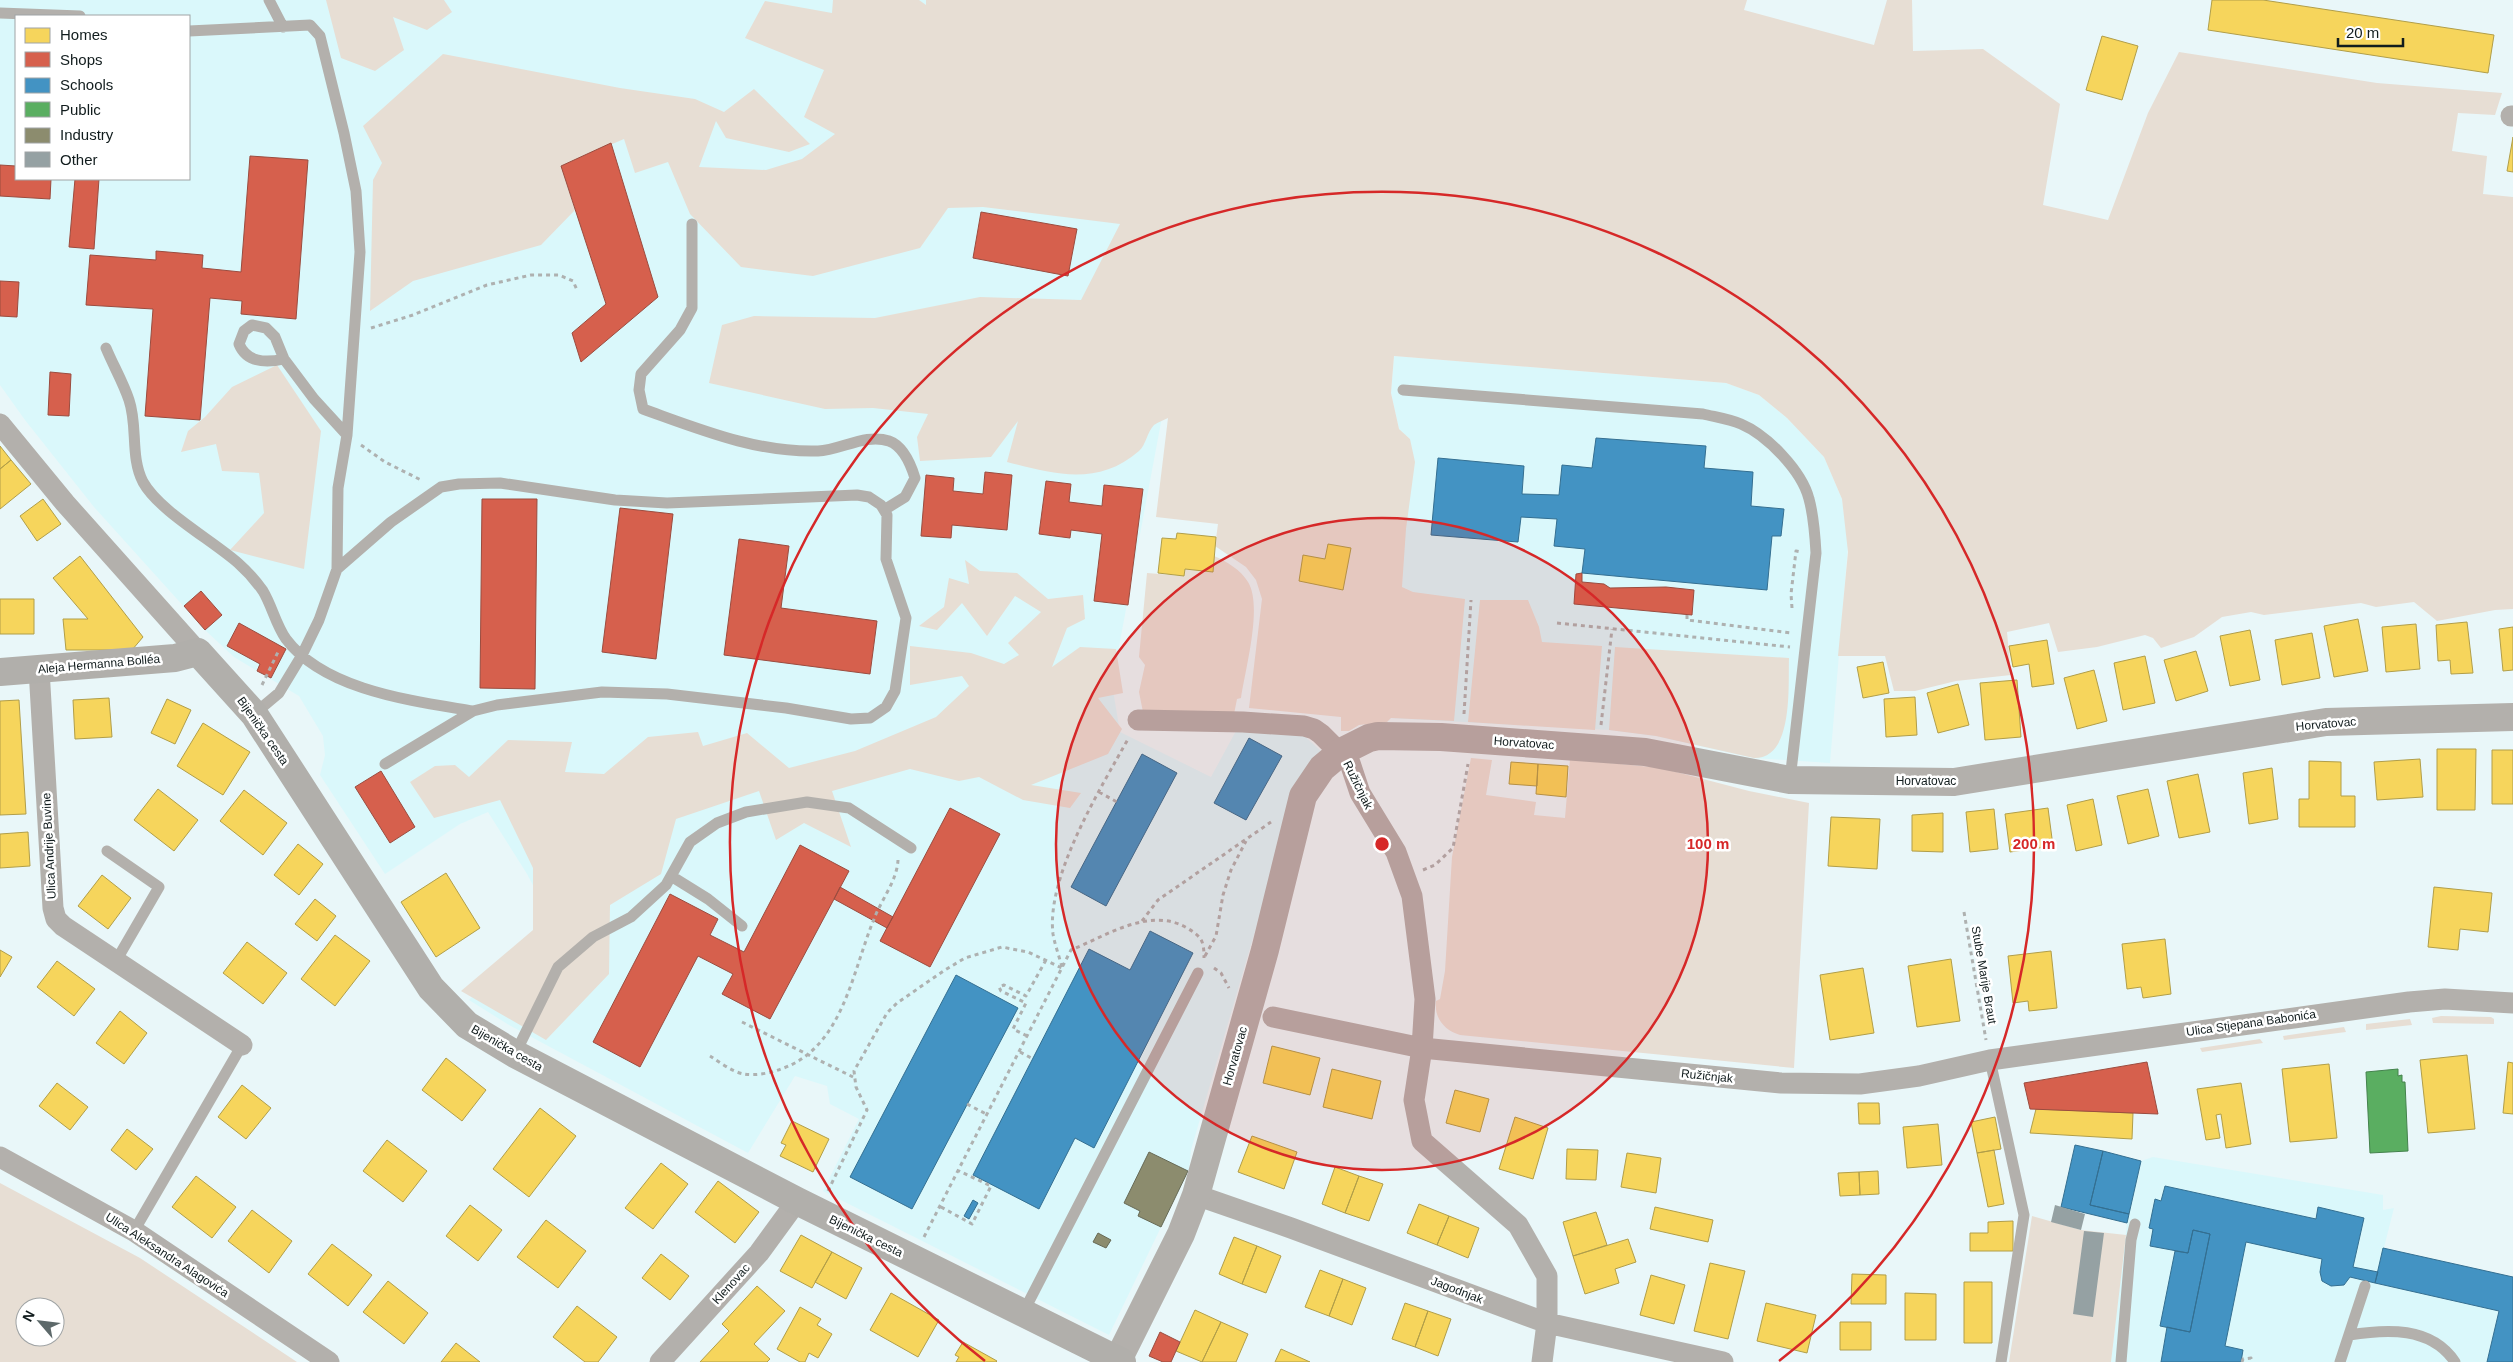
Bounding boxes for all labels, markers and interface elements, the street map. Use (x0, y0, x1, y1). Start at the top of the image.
legend (15, 15, 190, 180)
scale bar (2338, 15, 2403, 47)
text: 20 m (2346, 24, 2379, 41)
text: Homes (60, 26, 108, 43)
text: Shops (60, 51, 103, 68)
text: Schools (60, 76, 113, 93)
text: Public (60, 101, 101, 118)
text: Industry (60, 126, 114, 143)
text: Other (60, 151, 98, 168)
street label: Aleja Hermanna Bolléa (37, 652, 161, 676)
street label: Bijenička cesta (234, 694, 292, 768)
street label: Horvatovac (2295, 714, 2357, 734)
street label: Horvatovac (1493, 734, 1555, 752)
street label: Ružičnjak (1340, 759, 1376, 812)
street label: Horvatovac (1896, 774, 1956, 788)
street label: Ulica Andrije Buvine (39, 792, 59, 900)
centre of rings (1373, 835, 1391, 853)
text: 100 m (1687, 835, 1729, 852)
text: 200 m (2013, 835, 2055, 852)
street label: Stube Marije Braut (1968, 925, 2000, 1026)
street label: Ulica Stjepana Babonića (2185, 1007, 2317, 1039)
street label: Bijenička cesta (469, 1022, 545, 1074)
street label: Horvatovac (1220, 1025, 1250, 1087)
street label: Ružičnjak (1680, 1066, 1735, 1086)
street label: Ulica Aleksandra Alagovića (103, 1210, 231, 1300)
street label: Bijenička cesta (827, 1212, 905, 1260)
street label: Klenovac (709, 1261, 753, 1307)
street label: Jagodnjak (1429, 1274, 1486, 1307)
north arrow (15, 1297, 65, 1347)
text: N (19, 1308, 38, 1324)

